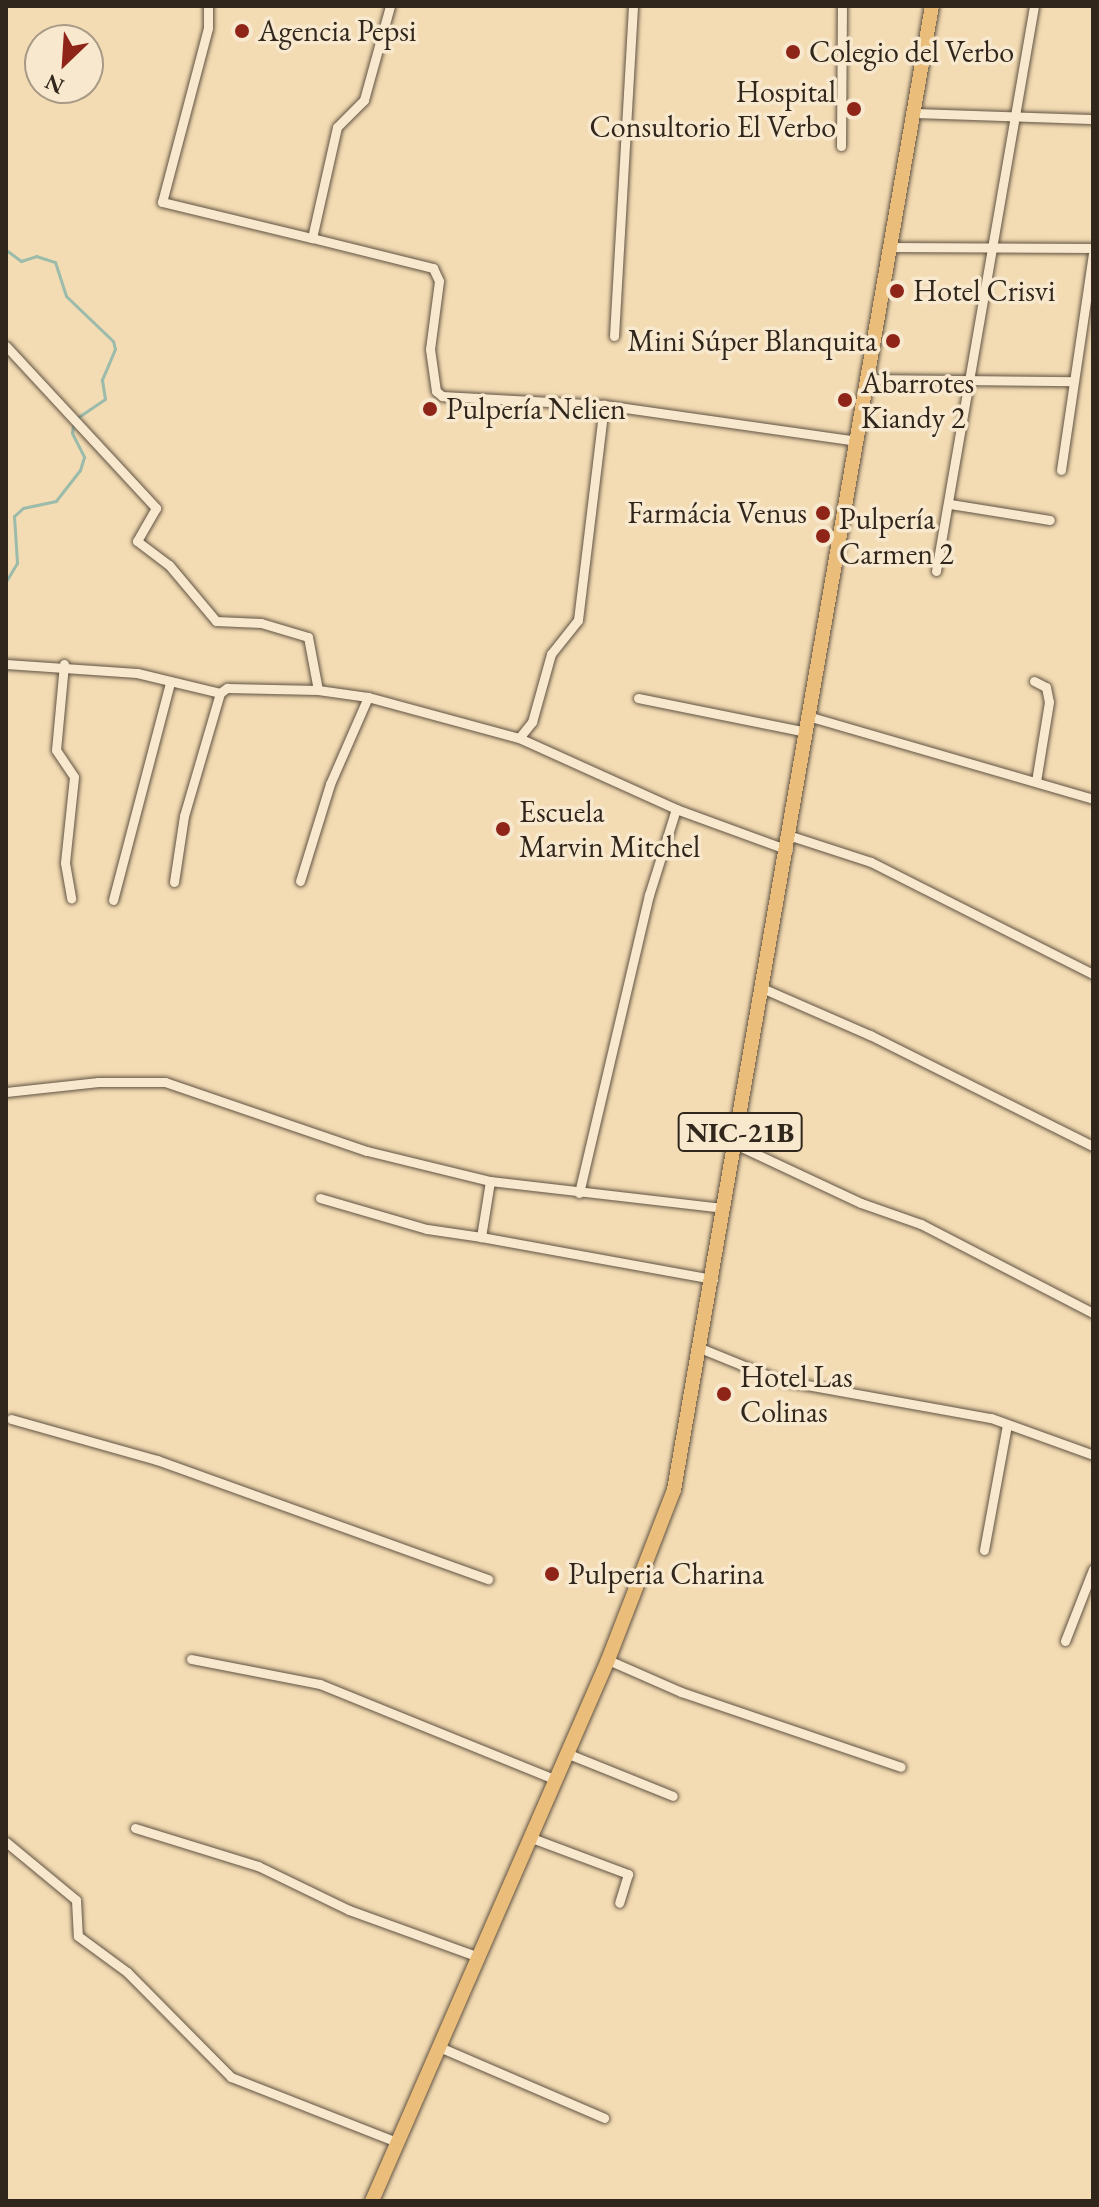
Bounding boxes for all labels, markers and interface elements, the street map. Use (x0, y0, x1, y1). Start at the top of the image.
place label: Agencia Pepsi (258, 13, 416, 49)
marker: Agencia Pepsi (233, 22, 251, 40)
north arrow (24, 24, 104, 104)
place label: Colegio del Verbo (809, 34, 1014, 70)
marker: Colegio del Verbo (784, 43, 802, 61)
text: N (40, 67, 69, 101)
place label: Hospital Consultorio El Verbo (590, 74, 836, 144)
marker: Hospital Consultorio El Verbo (843, 98, 865, 120)
place label: Hotel Crisvi (913, 273, 1055, 309)
marker: Hotel Crisvi (888, 282, 906, 300)
place label: Mini Súper Blanquita (628, 323, 877, 359)
marker: Mini Súper Blanquita (884, 332, 902, 350)
place label: Abarrotes Kiandy 2 (861, 365, 974, 436)
place label: Pulpería Nelien (446, 391, 626, 427)
marker: Abarrotes Kiandy 2 (836, 391, 854, 409)
marker: Pulpería Nelien (421, 400, 439, 418)
place label: Farmácia Venus (628, 495, 807, 531)
place label: Pulpería Carmen 2 (839, 501, 954, 572)
marker: Farmácia Venus (814, 504, 832, 522)
marker: Pulpería Carmen 2 (814, 527, 832, 545)
place label: Escuela Marvin Mitchel (519, 794, 700, 864)
marker: Escuela Marvin Mitchel (494, 820, 512, 838)
road number: NIC-21B (676, 1108, 804, 1156)
place label: Hotel Las Colinas (740, 1359, 853, 1430)
marker: Hotel Las Colinas (715, 1385, 733, 1403)
place label: Pulperia Charina (568, 1556, 764, 1592)
marker: Pulperia Charina (543, 1565, 561, 1583)

